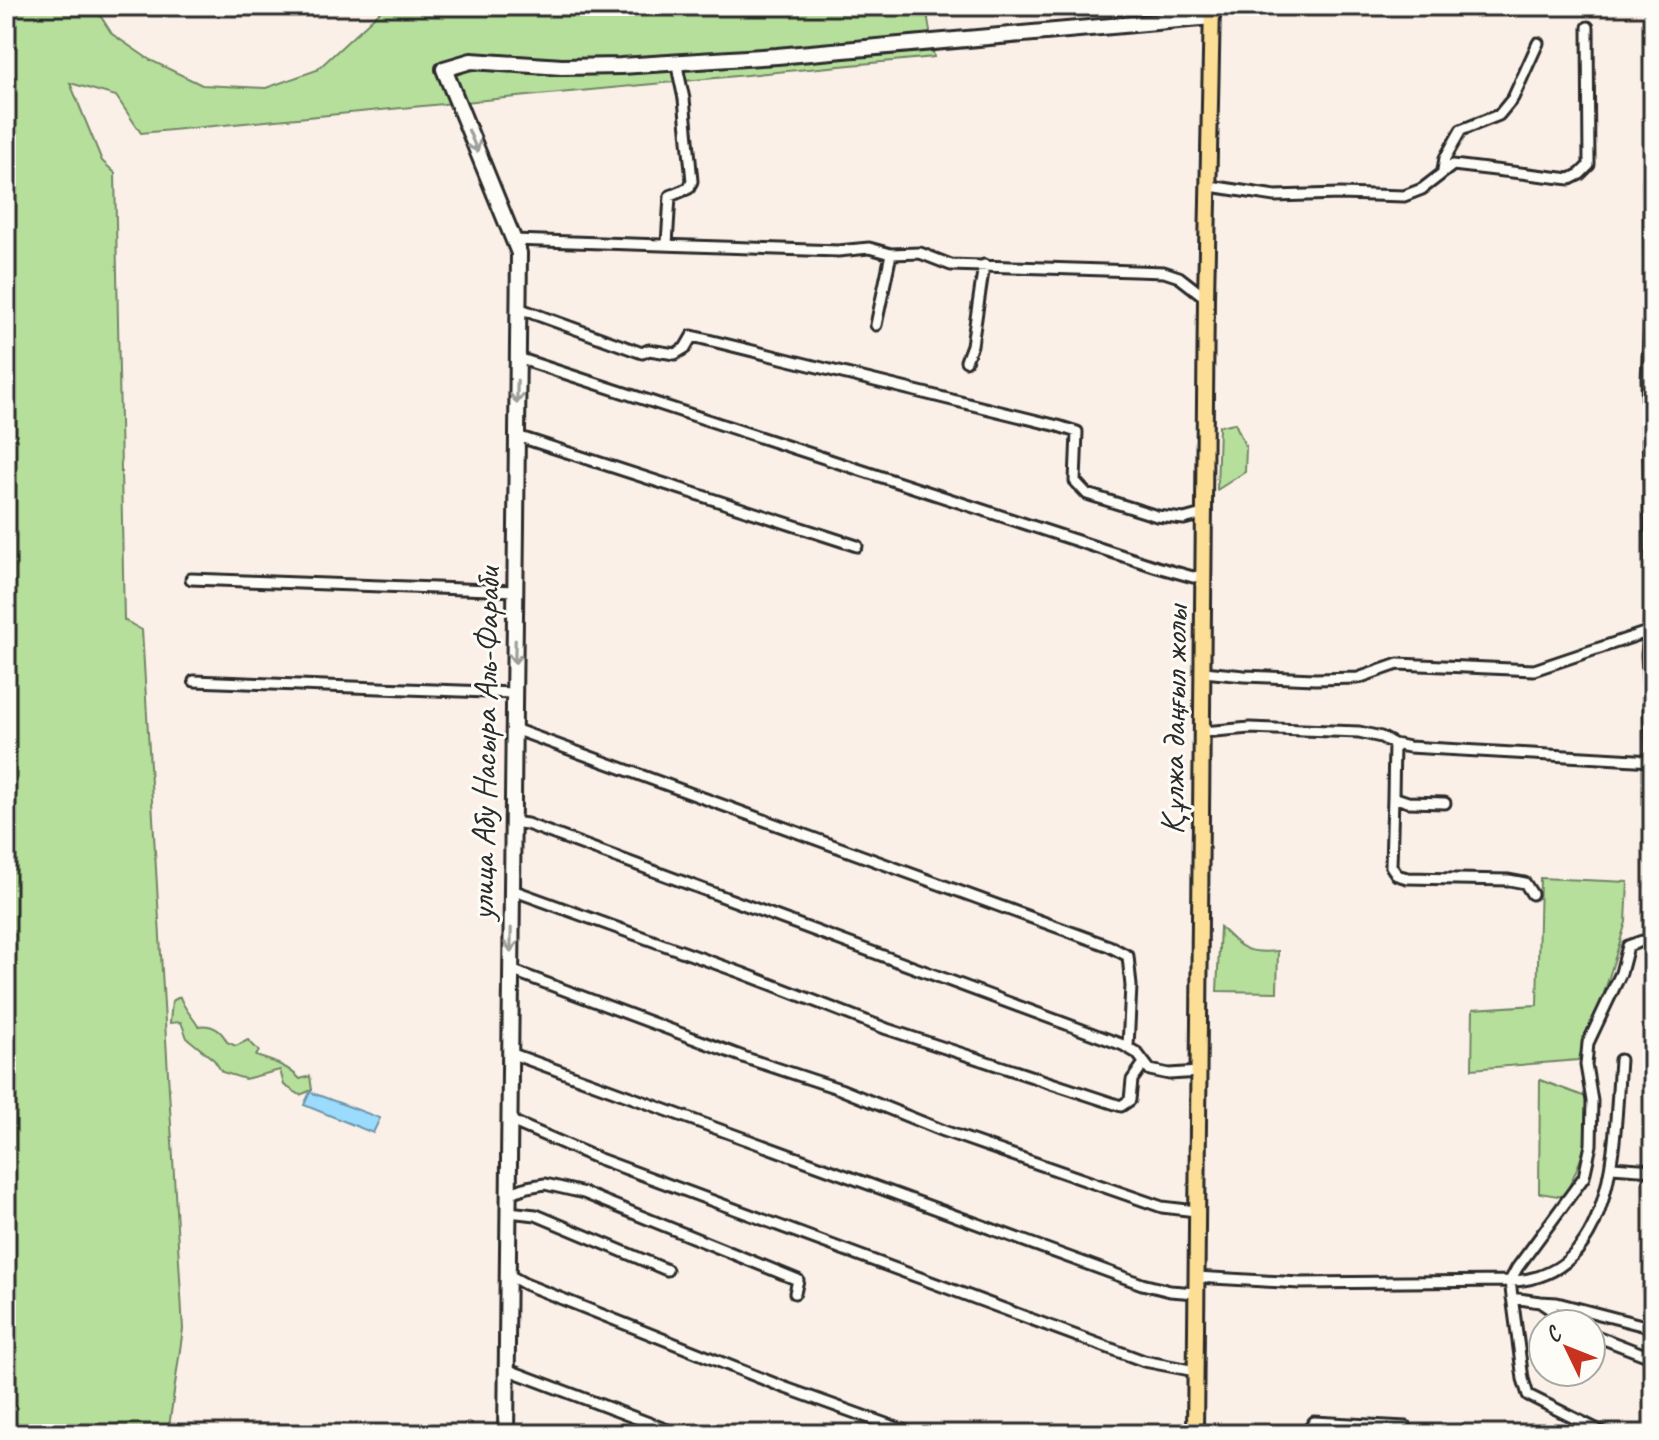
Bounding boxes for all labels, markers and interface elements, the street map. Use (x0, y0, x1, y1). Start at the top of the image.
one-way arrow (467, 128, 481, 153)
one-way arrow (509, 378, 525, 405)
street label: улица Абу Насыра Аль-Фараби (460, 564, 509, 923)
street label: Құлжа даңғыл жолы (1150, 602, 1197, 835)
one-way arrow (507, 638, 523, 665)
one-way arrow (503, 926, 519, 953)
north arrow (1527, 1308, 1607, 1388)
text: С (1539, 1319, 1569, 1349)

